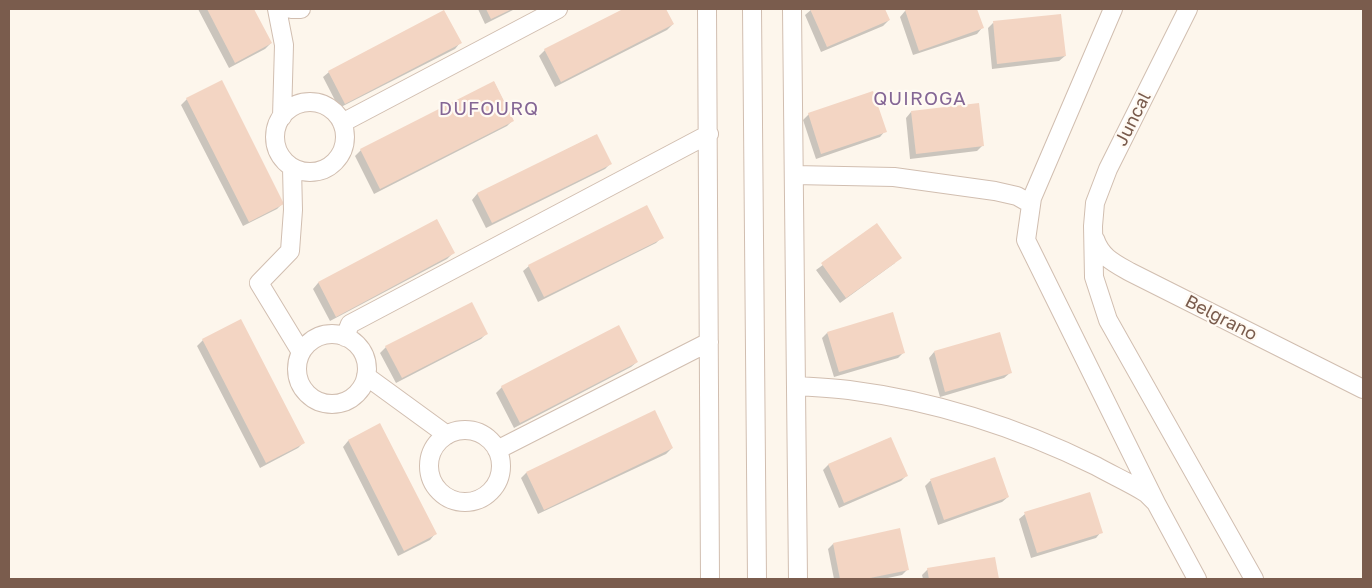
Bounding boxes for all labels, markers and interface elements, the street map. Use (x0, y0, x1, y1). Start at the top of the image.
district label: QUIROGA (872, 88, 968, 110)
street label: Juncal (1110, 88, 1156, 150)
district label: DUFOURQ (438, 98, 540, 120)
street label: Belgrano (1181, 291, 1261, 345)

